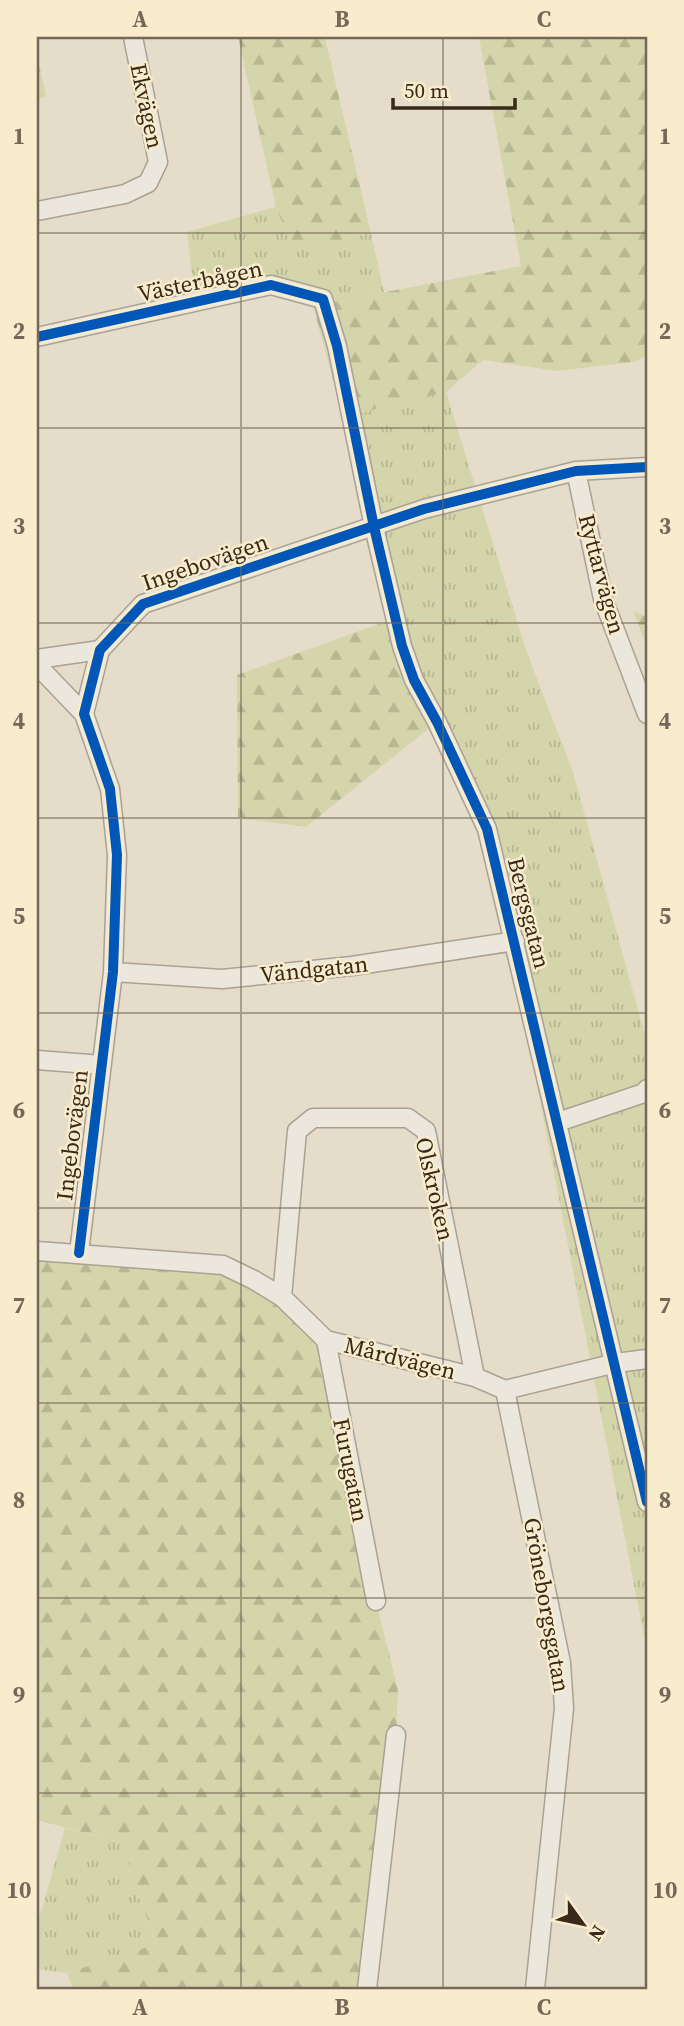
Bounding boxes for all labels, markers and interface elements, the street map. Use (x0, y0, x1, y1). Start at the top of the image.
text: A (132, 3, 148, 35)
text: B (335, 3, 350, 35)
text: C (537, 3, 551, 35)
street label: Ekvägen (122, 60, 172, 152)
scale bar (393, 66, 516, 110)
text: 50 m (404, 76, 449, 105)
text: 1 (13, 120, 25, 152)
text: 1 (659, 120, 671, 152)
street label: Västerbågen (135, 252, 265, 310)
text: 2 (13, 315, 25, 347)
text: 2 (659, 315, 671, 347)
text: 3 (13, 510, 25, 542)
street label: Ryttarvägen (571, 510, 633, 638)
text: 3 (659, 510, 671, 542)
street label: Ingebovägen (138, 525, 272, 599)
text: 4 (13, 705, 25, 737)
text: 4 (659, 705, 671, 737)
street label: Bergsgatan (500, 854, 558, 972)
text: 5 (13, 900, 25, 932)
text: 5 (659, 900, 671, 932)
street label: Vändgatan (258, 947, 370, 991)
street label: Ingebovägen (48, 1068, 96, 1202)
text: 6 (13, 1094, 25, 1126)
text: 6 (659, 1094, 671, 1126)
street label: Olskroken (408, 1134, 462, 1244)
text: 7 (13, 1289, 25, 1321)
text: 7 (659, 1289, 671, 1321)
street label: Mårdvägen (341, 1329, 459, 1387)
street label: Furugatan (325, 1415, 377, 1525)
text: 8 (13, 1484, 25, 1516)
text: 8 (659, 1484, 671, 1516)
street label: Gröneborgsgatan (516, 1515, 578, 1695)
text: 9 (13, 1679, 25, 1711)
text: 9 (659, 1679, 671, 1711)
text: 10 (7, 1874, 31, 1906)
text: 10 (653, 1874, 677, 1906)
north arrow (548, 1890, 618, 1960)
text: N (582, 1920, 612, 1946)
text: A (132, 1991, 148, 2023)
text: B (335, 1991, 350, 2023)
text: C (537, 1991, 551, 2023)

